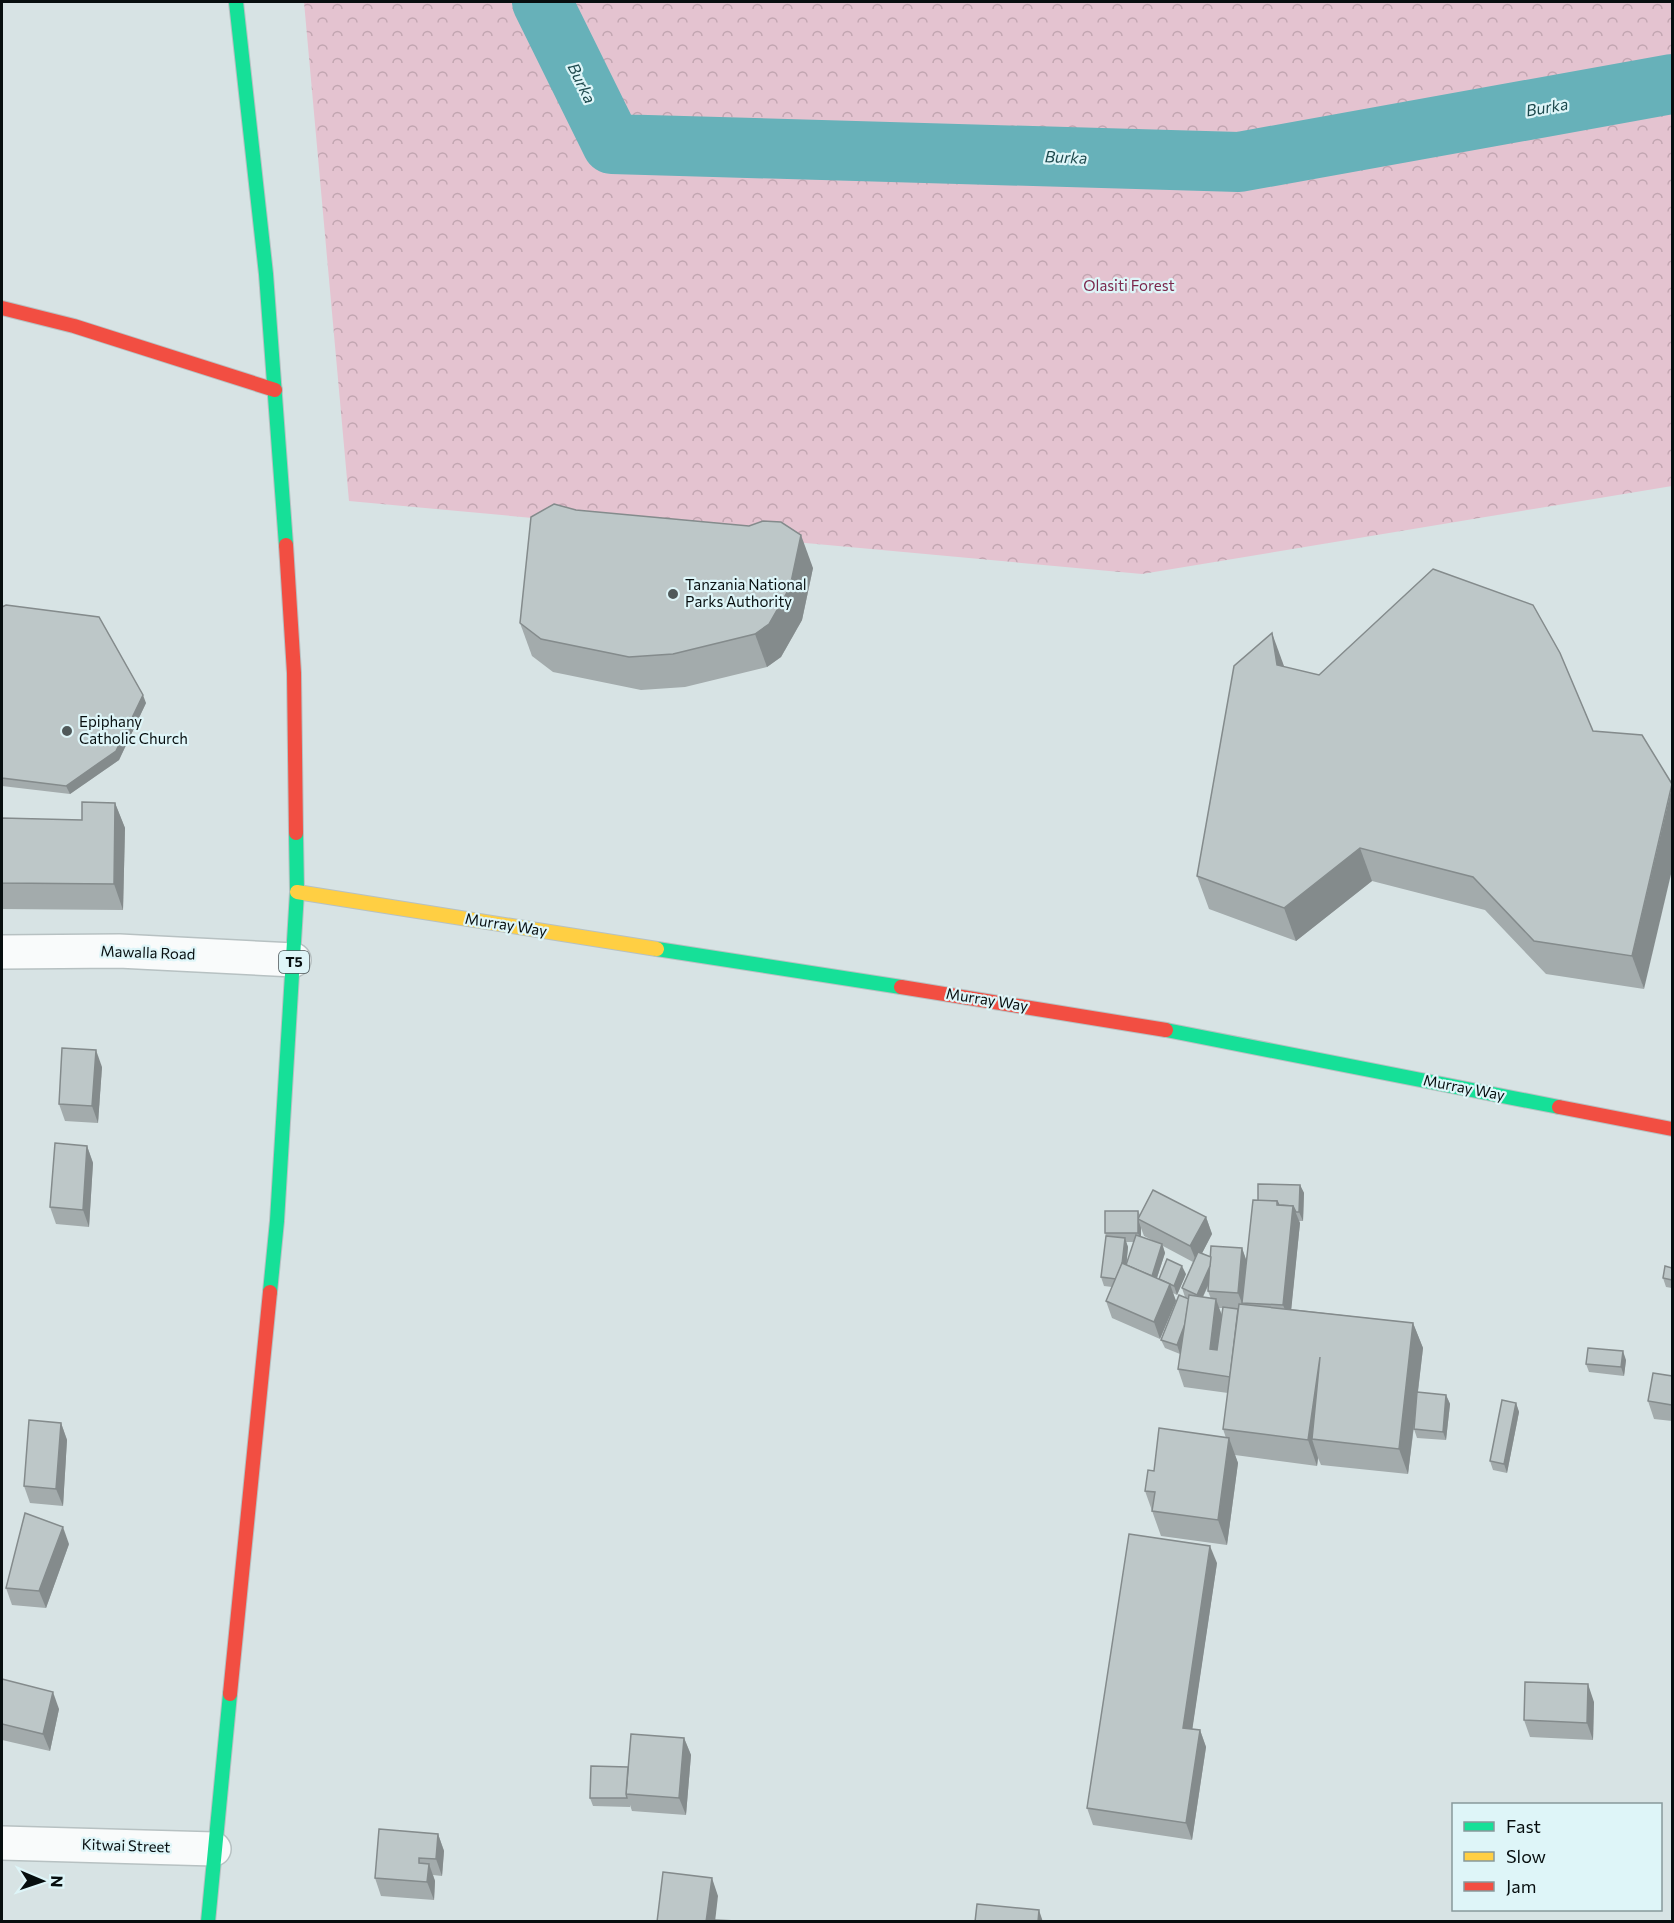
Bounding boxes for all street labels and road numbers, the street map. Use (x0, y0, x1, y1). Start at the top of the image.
street label: Murray Way (464, 909, 549, 939)
street label: Mawalla Road (100, 941, 196, 963)
road number: T5 (279, 951, 309, 973)
street label: Murray Way (945, 984, 1030, 1014)
street label: Murray Way (1422, 1070, 1507, 1104)
street label: Kitwai Street (81, 1834, 171, 1856)

